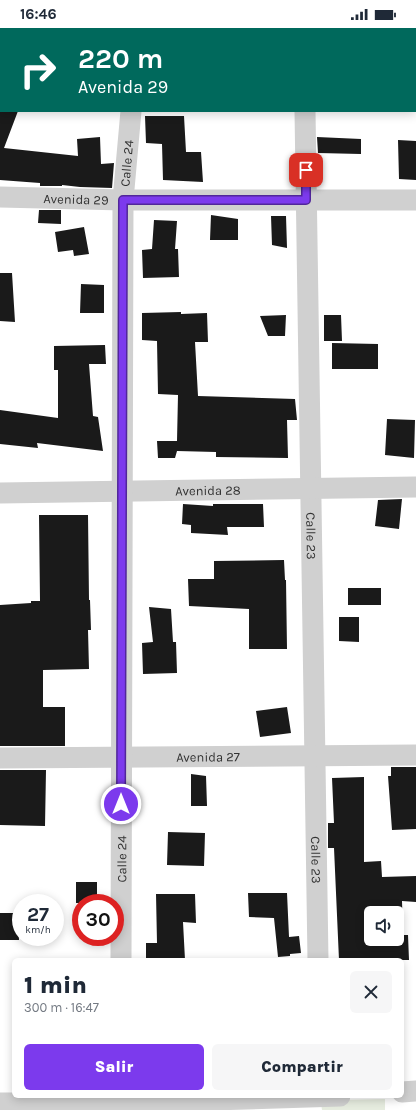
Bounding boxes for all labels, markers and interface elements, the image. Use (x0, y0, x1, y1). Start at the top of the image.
text: 16:46 (20, 5, 57, 23)
text: 220 m (78, 42, 163, 75)
icon: right (12, 44, 64, 96)
text: Avenida 29 (78, 76, 168, 98)
street label: Calle 24 (117, 139, 136, 187)
pin (289, 153, 323, 187)
icon: arrive (295, 159, 317, 181)
street label: Avenida 29 (43, 191, 109, 207)
street label: Avenida 28 (175, 482, 241, 498)
street label: Calle 23 (304, 512, 319, 560)
street label: Avenida 27 (176, 749, 240, 764)
position arrow (100, 783, 142, 825)
street label: Calle 24 (114, 835, 129, 883)
street label: Calle 23 (309, 836, 324, 884)
speed limit sign: 30 (72, 894, 124, 946)
text: 27 (27, 903, 49, 926)
map controls (364, 906, 404, 946)
button: sound (364, 906, 404, 946)
text: km/h (25, 924, 51, 936)
text: 1 min (24, 971, 87, 999)
button: close (350, 971, 392, 1013)
text: 300 m · 16:47 (24, 1000, 99, 1015)
button: Salir (24, 1044, 204, 1090)
button: Compartir (212, 1044, 392, 1090)

